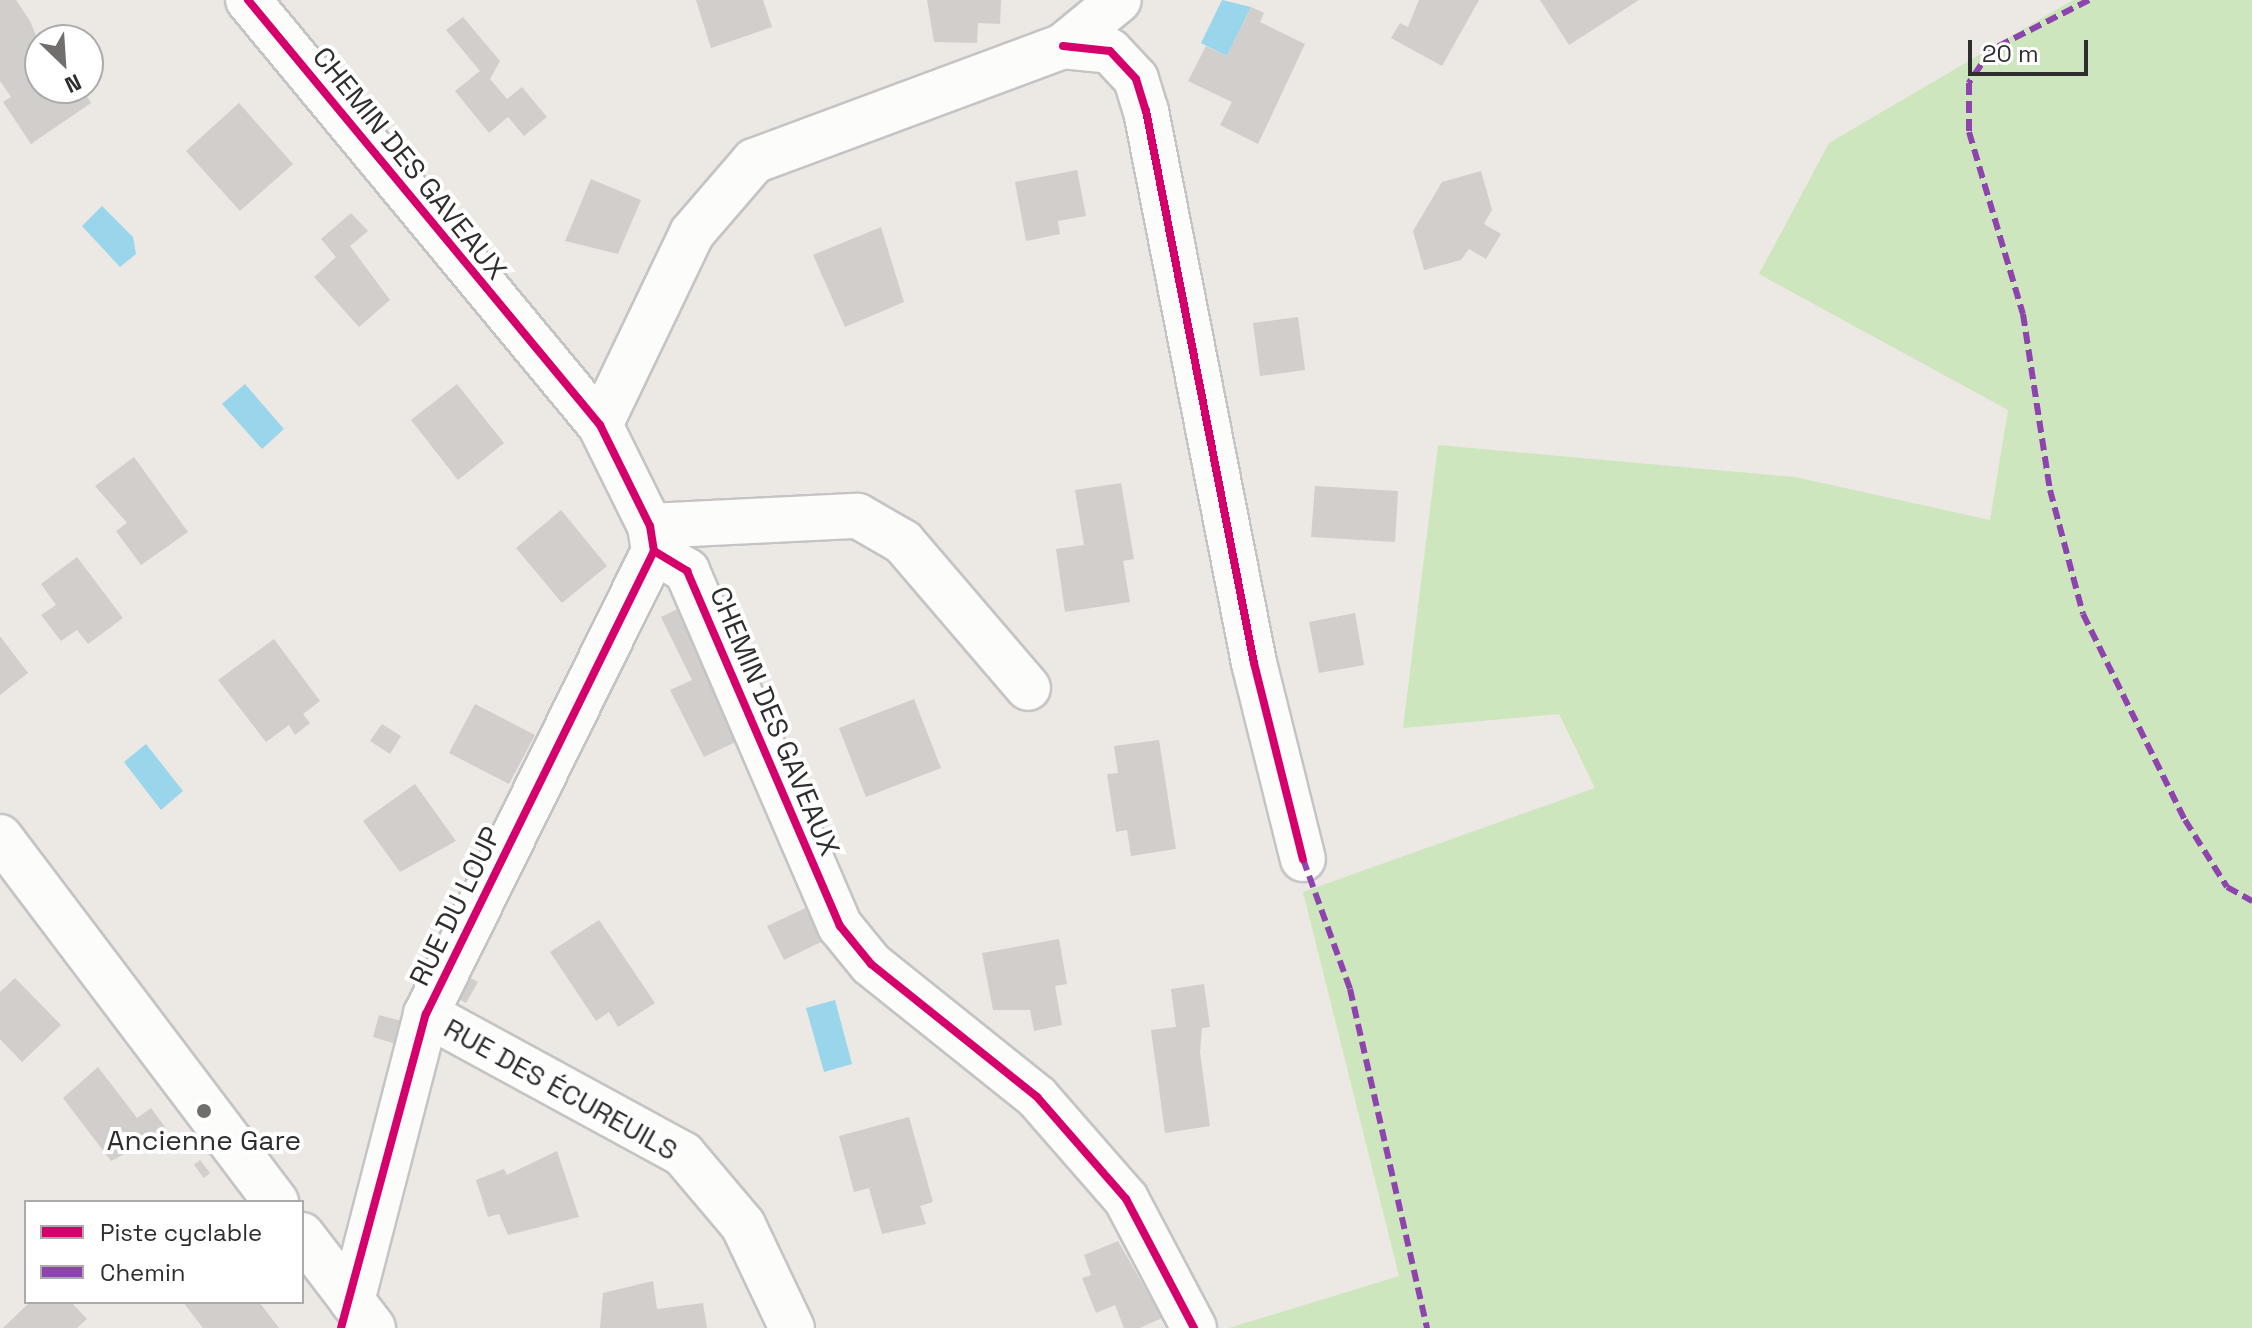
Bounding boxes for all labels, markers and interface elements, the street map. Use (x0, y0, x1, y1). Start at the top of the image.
north arrow (24, 24, 104, 104)
scale bar (1972, 24, 2092, 74)
text: 20 m (1982, 38, 2039, 69)
street label: CHEMIN DES GAVEAUX (306, 40, 514, 286)
text: N (61, 68, 86, 100)
street label: CHEMIN DES GAVEAUX (703, 581, 847, 861)
street label: RUE DU LOUP (402, 821, 508, 991)
street label: RUE DES ÉCUREUILS (438, 1011, 684, 1167)
marker: Ancienne Gare (195, 1102, 213, 1120)
place label: Ancienne Gare (107, 1123, 301, 1157)
legend (24, 1200, 304, 1304)
text: Piste cyclable (100, 1217, 262, 1248)
text: Chemin (100, 1257, 186, 1288)

